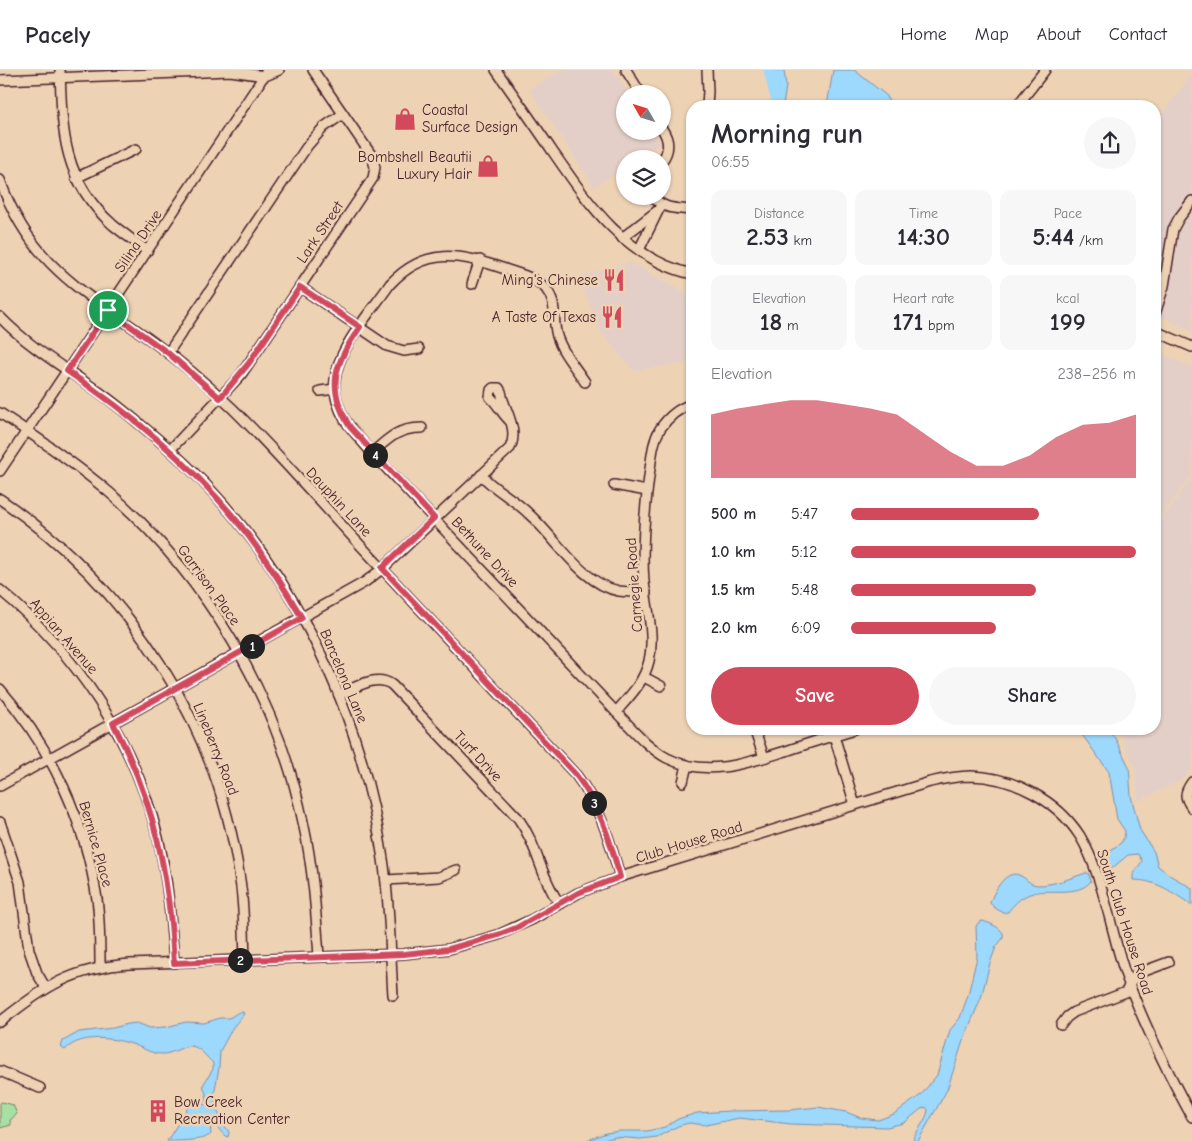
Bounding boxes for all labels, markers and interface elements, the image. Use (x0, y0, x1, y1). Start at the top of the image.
text: Pacely (25, 21, 90, 49)
text: Home (900, 24, 947, 45)
text: Map (975, 24, 1009, 45)
text: About (1037, 24, 1081, 45)
text: Contact (1109, 24, 1167, 45)
north arrow (616, 85, 671, 140)
map controls (616, 85, 671, 205)
place label: Coastal Surface Design (422, 101, 518, 136)
shop icon: Coastal Surface Design (392, 106, 418, 132)
button: share (1084, 117, 1136, 169)
text: Morning run (711, 118, 863, 150)
place label: Bombshell Beautii Luxury Hair (358, 148, 472, 183)
button: layers (616, 150, 671, 205)
shop icon: Bombshell Beautii Luxury Hair (475, 153, 501, 179)
text: 06:55 (711, 153, 750, 171)
street label: Lark Street (293, 197, 348, 266)
text: Distance (754, 205, 804, 222)
text: Time (909, 205, 938, 222)
text: Pace (1054, 205, 1082, 222)
street label: Silina Drive (110, 206, 166, 276)
text: 2.53 (746, 222, 789, 251)
text: 14:30 (897, 222, 950, 251)
text: 5:44 (1032, 222, 1074, 251)
text: km (789, 232, 812, 249)
text: /km (1074, 232, 1103, 249)
restaurant icon: Ming's Chinese (601, 267, 627, 293)
place label: Ming's Chinese (501, 271, 598, 289)
pin (87, 289, 129, 331)
text: Elevation (752, 290, 806, 307)
text: Heart rate (893, 290, 954, 307)
text: kcal (1056, 290, 1080, 307)
icon: arrive (94, 296, 122, 324)
restaurant icon: A Taste Of Texas (599, 304, 625, 330)
text: 18 (760, 307, 782, 336)
text: 171 (892, 307, 923, 336)
text: 199 (1050, 307, 1086, 336)
place label: A Taste Of Texas (492, 308, 596, 326)
text: m (782, 317, 799, 334)
text: bpm (923, 317, 955, 334)
text: Elevation (711, 365, 772, 383)
text: 238–256 m (1057, 365, 1136, 383)
pin: 4 (362, 442, 388, 468)
text: 4 (372, 447, 379, 464)
street label: Dauphin Lane (302, 464, 376, 541)
text: 500 m (711, 505, 756, 523)
text: 5:47 (791, 505, 818, 523)
street label: Bethune Drive (448, 513, 523, 591)
street label: Carnegie Road (622, 537, 646, 633)
street label: Garrison Place (174, 541, 245, 629)
text: 1.0 km (711, 543, 756, 561)
text: 5:12 (791, 543, 817, 561)
text: 1.5 km (711, 581, 755, 599)
text: 5:48 (791, 581, 819, 599)
street label: Appian Avenue (26, 594, 102, 678)
text: 2.0 km (711, 619, 757, 637)
text: 6:09 (791, 619, 821, 637)
street label: Barcelona Lane (316, 626, 372, 726)
pin: 1 (240, 634, 264, 658)
text: 1 (250, 638, 255, 655)
button: Save (711, 667, 919, 725)
button: Share (929, 667, 1136, 725)
street label: Lineberry Road (189, 700, 243, 798)
street label: Turf Drive (450, 727, 506, 785)
pin: 3 (582, 790, 606, 816)
text: 3 (591, 795, 598, 812)
street label: Bernice Place (75, 799, 117, 889)
street label: Club House Road (633, 817, 745, 867)
street label: South Club House Road (1093, 847, 1157, 997)
pin: 2 (228, 948, 252, 972)
text: 2 (237, 952, 244, 969)
place label: Bow Creek Recreation Center (174, 1093, 290, 1128)
building icon: Bow Creek Recreation Center (145, 1098, 171, 1124)

